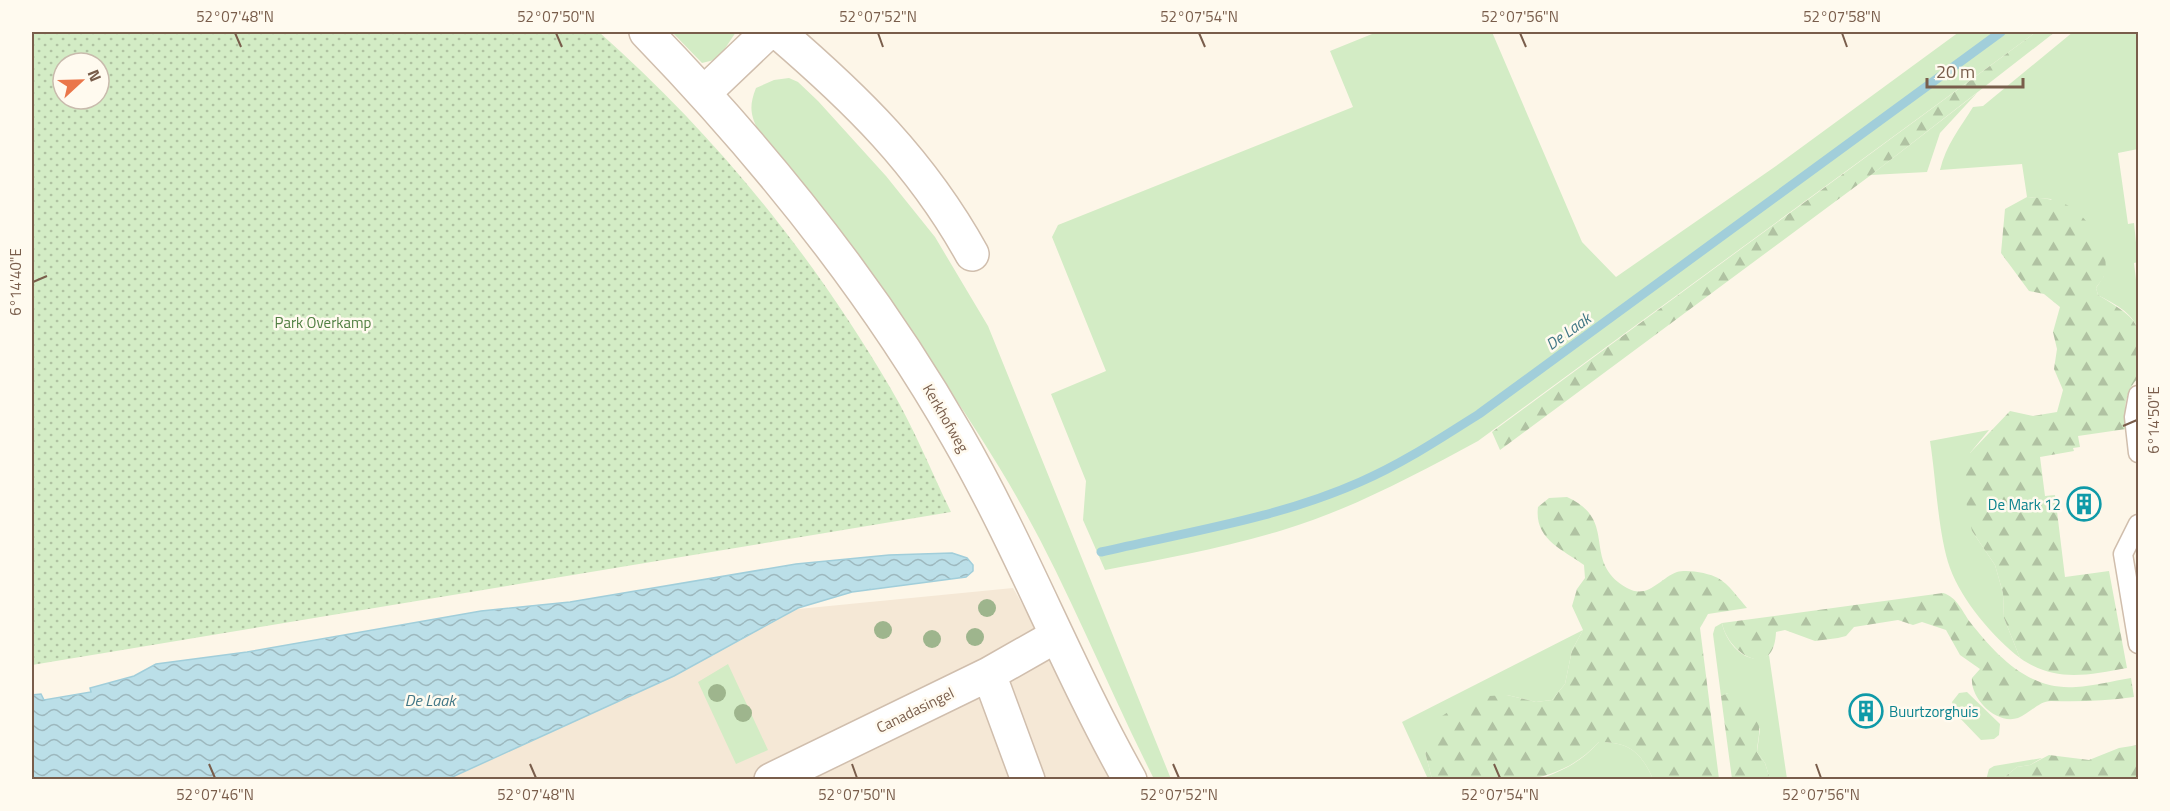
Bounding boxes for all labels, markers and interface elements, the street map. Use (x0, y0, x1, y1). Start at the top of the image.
text: 52°07'48"N (196, 5, 274, 28)
text: 52°07'50"N (517, 5, 595, 28)
text: 52°07'52"N (839, 5, 917, 28)
text: 52°07'54"N (1160, 5, 1238, 28)
text: 52°07'56"N (1481, 5, 1559, 28)
text: 52°07'58"N (1803, 5, 1881, 28)
north arrow (51, 51, 111, 111)
scale bar (1927, 51, 2023, 89)
text: 20 m (1936, 58, 1975, 85)
text: N (82, 66, 108, 85)
text: 6°14'40"E (4, 248, 27, 316)
water label: De Laak (1541, 305, 1597, 356)
park label: Park Overkamp (275, 311, 372, 334)
street label: Kerkhofweg (917, 379, 975, 457)
text: 6°14'50"E (2142, 386, 2165, 454)
building icon: De Mark 12 (2066, 486, 2102, 522)
place label: De Mark 12 (1988, 493, 2061, 516)
street label: Canadasingel (872, 681, 958, 739)
water label: De Laak (405, 688, 457, 712)
building icon: Buurtzorghuis (1848, 693, 1884, 729)
place label: Buurtzorghuis (1889, 700, 1978, 723)
text: 52°07'46"N (176, 783, 254, 806)
text: 52°07'48"N (497, 783, 575, 806)
text: 52°07'50"N (818, 783, 896, 806)
text: 52°07'52"N (1140, 783, 1218, 806)
text: 52°07'54"N (1461, 783, 1539, 806)
text: 52°07'56"N (1782, 783, 1860, 806)

